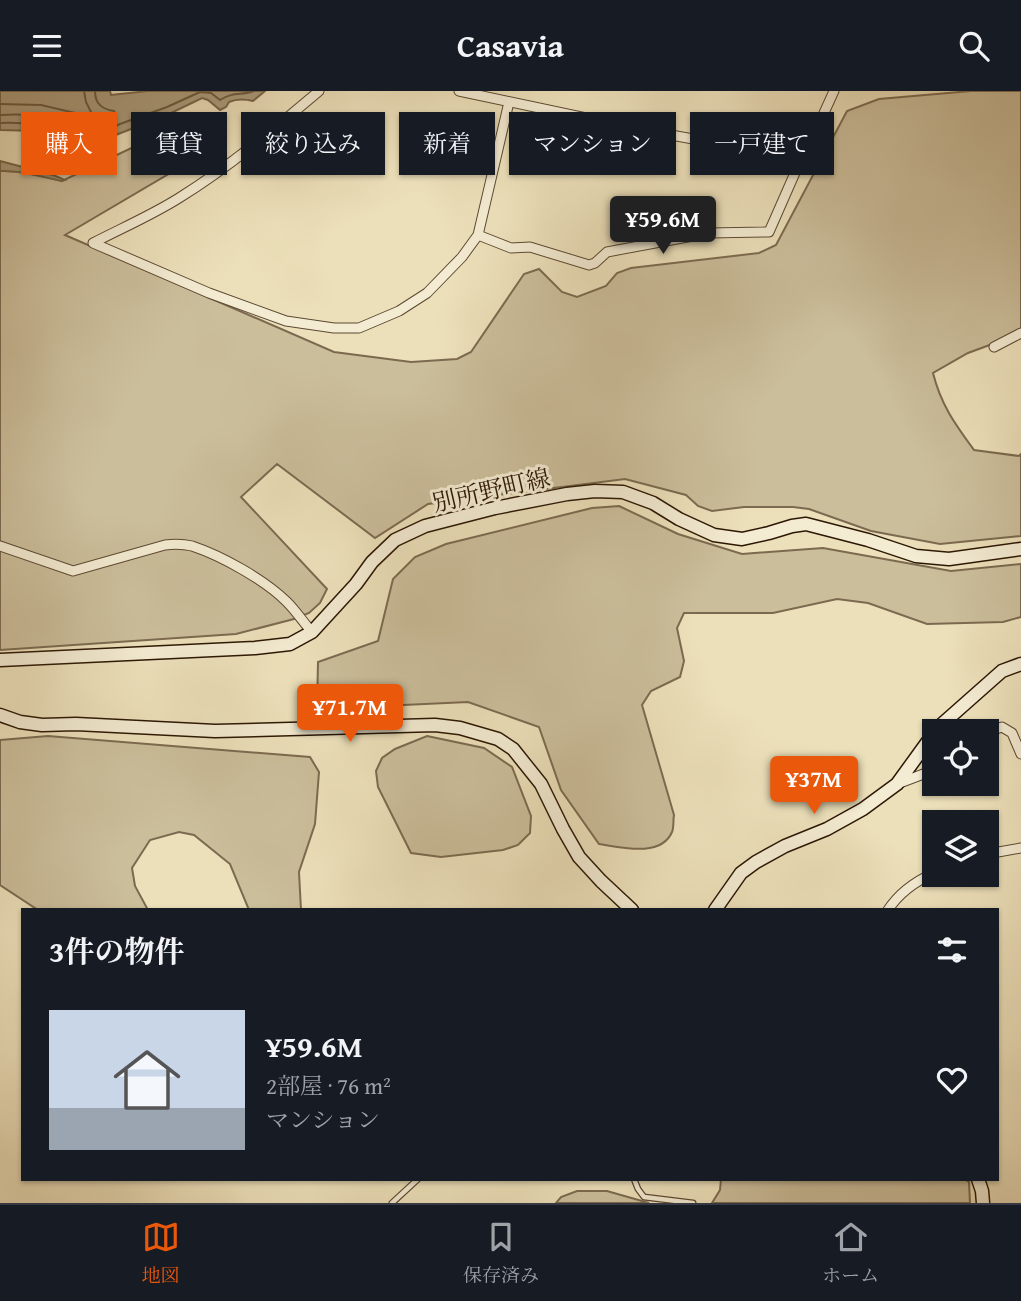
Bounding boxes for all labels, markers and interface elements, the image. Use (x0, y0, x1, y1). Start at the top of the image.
text: Casavia (457, 22, 564, 69)
icon: menu (28, 27, 66, 65)
icon: search (955, 27, 993, 65)
chip: 購入 (21, 112, 117, 175)
chip: 賃貸 (131, 112, 227, 175)
chip: 絞り込み (241, 112, 385, 175)
chip: 新着 (399, 112, 495, 175)
chip: マンション (509, 112, 676, 175)
chip: 一戸建て (690, 112, 834, 175)
pin: ¥59.6M (606, 197, 720, 256)
text: ¥59.6M (626, 202, 700, 235)
street label: 別所野町線 (429, 459, 553, 521)
pin: ¥71.7M (293, 685, 407, 744)
text: ¥71.7M (313, 690, 387, 723)
map controls (922, 719, 999, 887)
button: locate (922, 719, 999, 796)
pin: ¥37M (773, 757, 855, 816)
text: ¥37M (786, 762, 842, 795)
button: layers (922, 810, 999, 887)
text: 3件の物件 (49, 929, 185, 973)
icon: filters (933, 931, 971, 969)
text: ¥59.6M (266, 1024, 362, 1068)
icon: home (105, 1038, 189, 1122)
icon: heart (933, 1061, 971, 1099)
text: 2部屋 · 76 m² (266, 1069, 391, 1102)
text: マンション (266, 1103, 380, 1136)
tab: 地図 (142, 1218, 180, 1289)
tab: 保存済み (463, 1218, 539, 1289)
tab: ホーム (822, 1218, 879, 1289)

